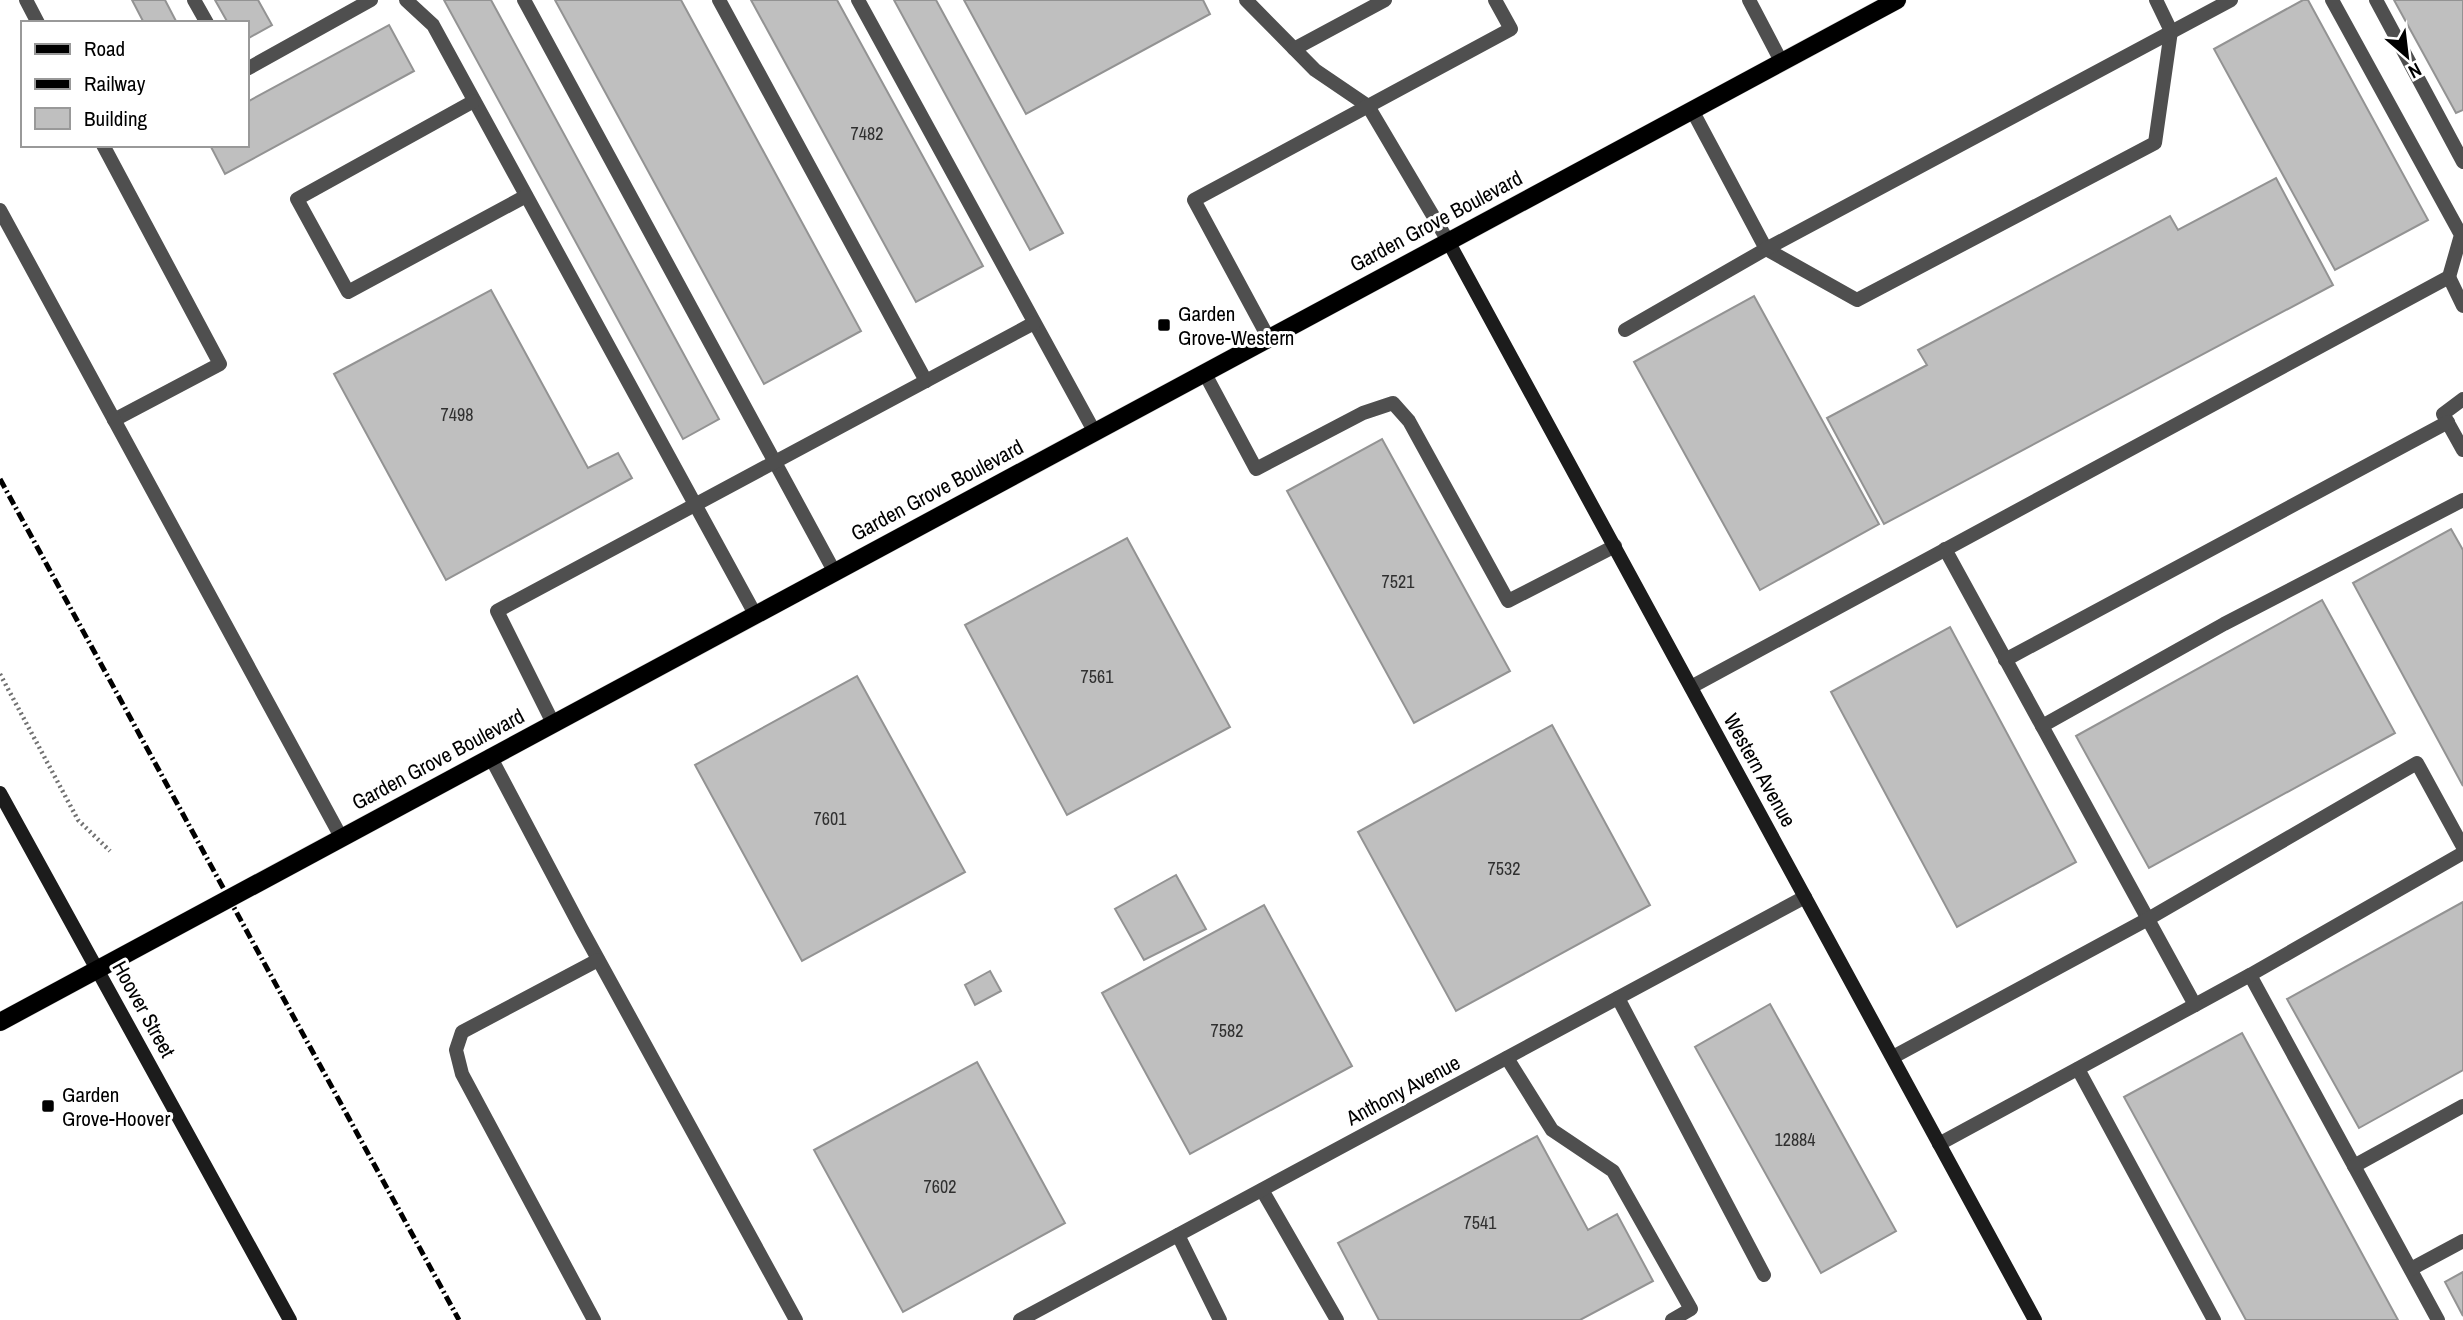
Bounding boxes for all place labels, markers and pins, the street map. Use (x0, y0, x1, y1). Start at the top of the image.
place label: Garden Grove-Western (1178, 299, 1294, 352)
marker: Garden Grove-Western (1156, 317, 1172, 333)
place label: Garden Grove-Hoover (62, 1080, 170, 1133)
marker: Garden Grove-Hoover (40, 1098, 56, 1114)

